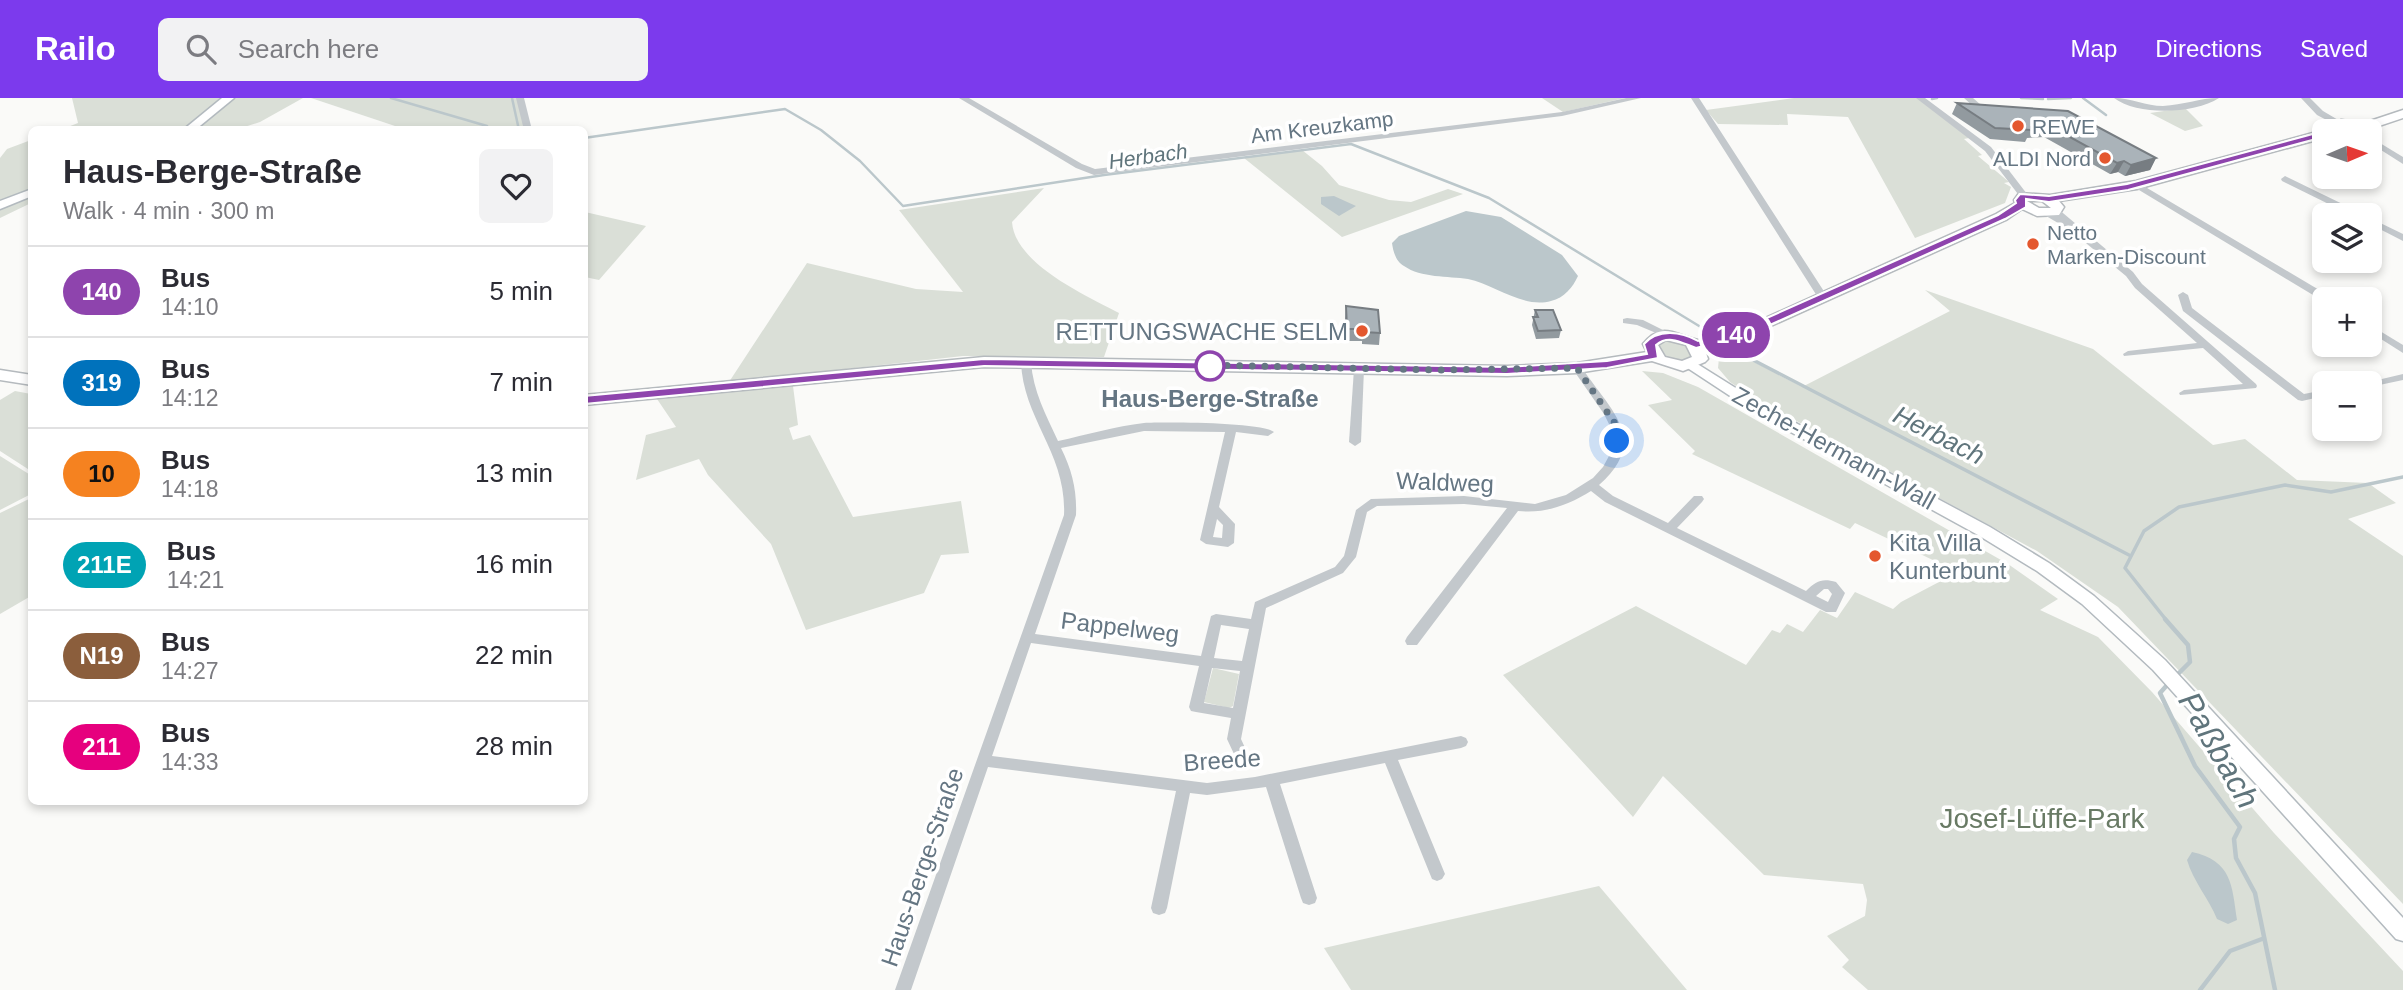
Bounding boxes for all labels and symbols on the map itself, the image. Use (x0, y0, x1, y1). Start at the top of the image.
street label: Am Kreuzkamp (1249, 107, 1395, 147)
place label: REWE (2032, 115, 2095, 138)
marker: REWE (2010, 118, 2026, 134)
north arrow (2312, 119, 2382, 189)
water label: Herbach (1107, 139, 1189, 173)
place label: ALDI Nord (1993, 147, 2091, 170)
marker: ALDI Nord (2097, 150, 2113, 166)
place label: Netto Marken-Discount (2047, 221, 2206, 268)
marker: Netto Marken-Discount (2025, 236, 2041, 252)
line badge: 140 (1696, 312, 1776, 358)
place label: RETTUNGSWACHE SELM (1056, 318, 1348, 345)
marker: RETTUNGSWACHE SELM (1354, 323, 1370, 339)
marker: Haus-Berge-Straße (1195, 351, 1225, 381)
street label: Zeche-Hermann-Wall (1728, 381, 1940, 515)
place label: Haus-Berge-Straße (1101, 385, 1319, 412)
water label: Herbach (1888, 399, 1990, 471)
your location (1599, 423, 1634, 458)
street label: Waldweg (1396, 467, 1494, 497)
place label: Kita Villa Kunterbunt (1889, 529, 2007, 584)
marker: Kita Villa Kunterbunt (1867, 548, 1883, 564)
street label: Pappelweg (1059, 606, 1181, 648)
water label: Paßbach (2171, 686, 2267, 814)
street label: Breede (1182, 744, 1262, 776)
street label: Haus-Berge-Straße (875, 764, 969, 970)
park label: Josef-Lüffe-Park (1940, 803, 2145, 834)

